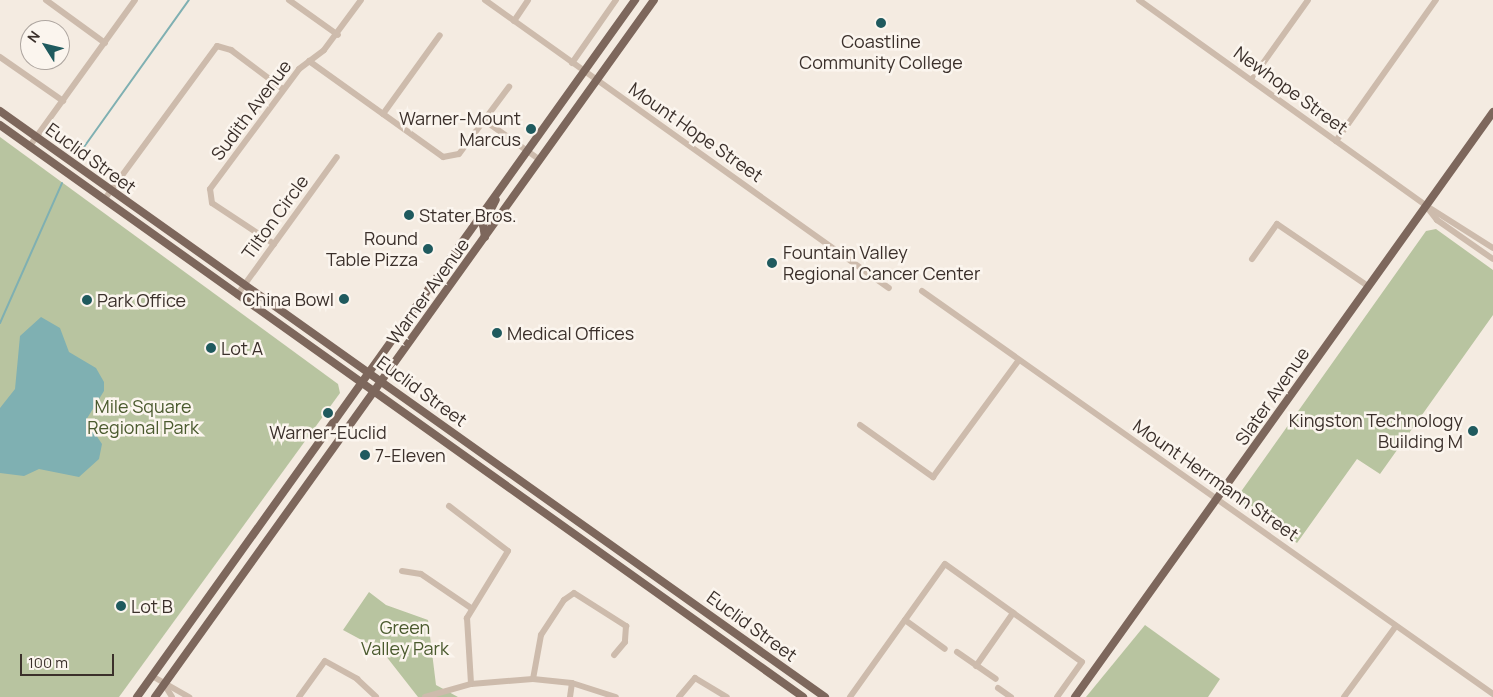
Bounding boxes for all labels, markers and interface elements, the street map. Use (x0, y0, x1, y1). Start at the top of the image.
marker: Coastline Community College (875, 17, 887, 29)
north arrow (20, 20, 70, 70)
text: N (23, 27, 44, 46)
place label: Coastline Community College (799, 31, 963, 74)
street label: Newhope Street (1230, 42, 1352, 138)
street label: Sudith Avenue (206, 56, 296, 164)
street label: Mount Hope Street (625, 78, 767, 186)
place label: Warner-Mount Marcus (399, 108, 521, 150)
street label: Euclid Street (42, 118, 140, 198)
marker: Warner-Mount Marcus (525, 123, 537, 135)
street label: Tilton Circle (237, 171, 313, 263)
place label: Stater Bros. (419, 204, 517, 226)
marker: Stater Bros. (403, 209, 415, 221)
place label: Round Table Pizza (326, 228, 418, 270)
street label: Warner Avenue (382, 234, 474, 348)
place label: Fountain Valley Regional Cancer Center (783, 242, 980, 284)
marker: Round Table Pizza (422, 243, 434, 255)
marker: Fountain Valley Regional Cancer Center (765, 256, 779, 270)
place label: China Bowl (243, 288, 334, 310)
place label: Park Office (97, 289, 186, 311)
marker: China Bowl (338, 293, 350, 305)
marker: Park Office (81, 294, 93, 306)
place label: Medical Offices (507, 322, 634, 344)
marker: Medical Offices (491, 327, 503, 339)
place label: Lot A (221, 337, 263, 359)
marker: Lot A (205, 342, 217, 354)
street label: Slater Avenue (1230, 343, 1314, 449)
street label: Euclid Street (373, 351, 471, 431)
park label: Mile Square Regional Park (87, 396, 199, 438)
marker: Warner-Euclid (322, 407, 334, 419)
place label: Kingston Technology Building M (1289, 410, 1463, 452)
street label: Mount Herrmann Street (1129, 415, 1303, 545)
place label: Warner-Euclid (269, 421, 387, 443)
marker: Kingston Technology Building M (1467, 425, 1479, 437)
place label: 7-Eleven (375, 444, 446, 466)
marker: 7-Eleven (359, 449, 371, 461)
street label: Euclid Street (703, 586, 801, 666)
place label: Lot B (131, 595, 173, 617)
marker: Lot B (115, 600, 127, 612)
park label: Green Valley Park (361, 617, 449, 660)
scale bar (22, 644, 116, 676)
text: 100 m (28, 652, 68, 673)

